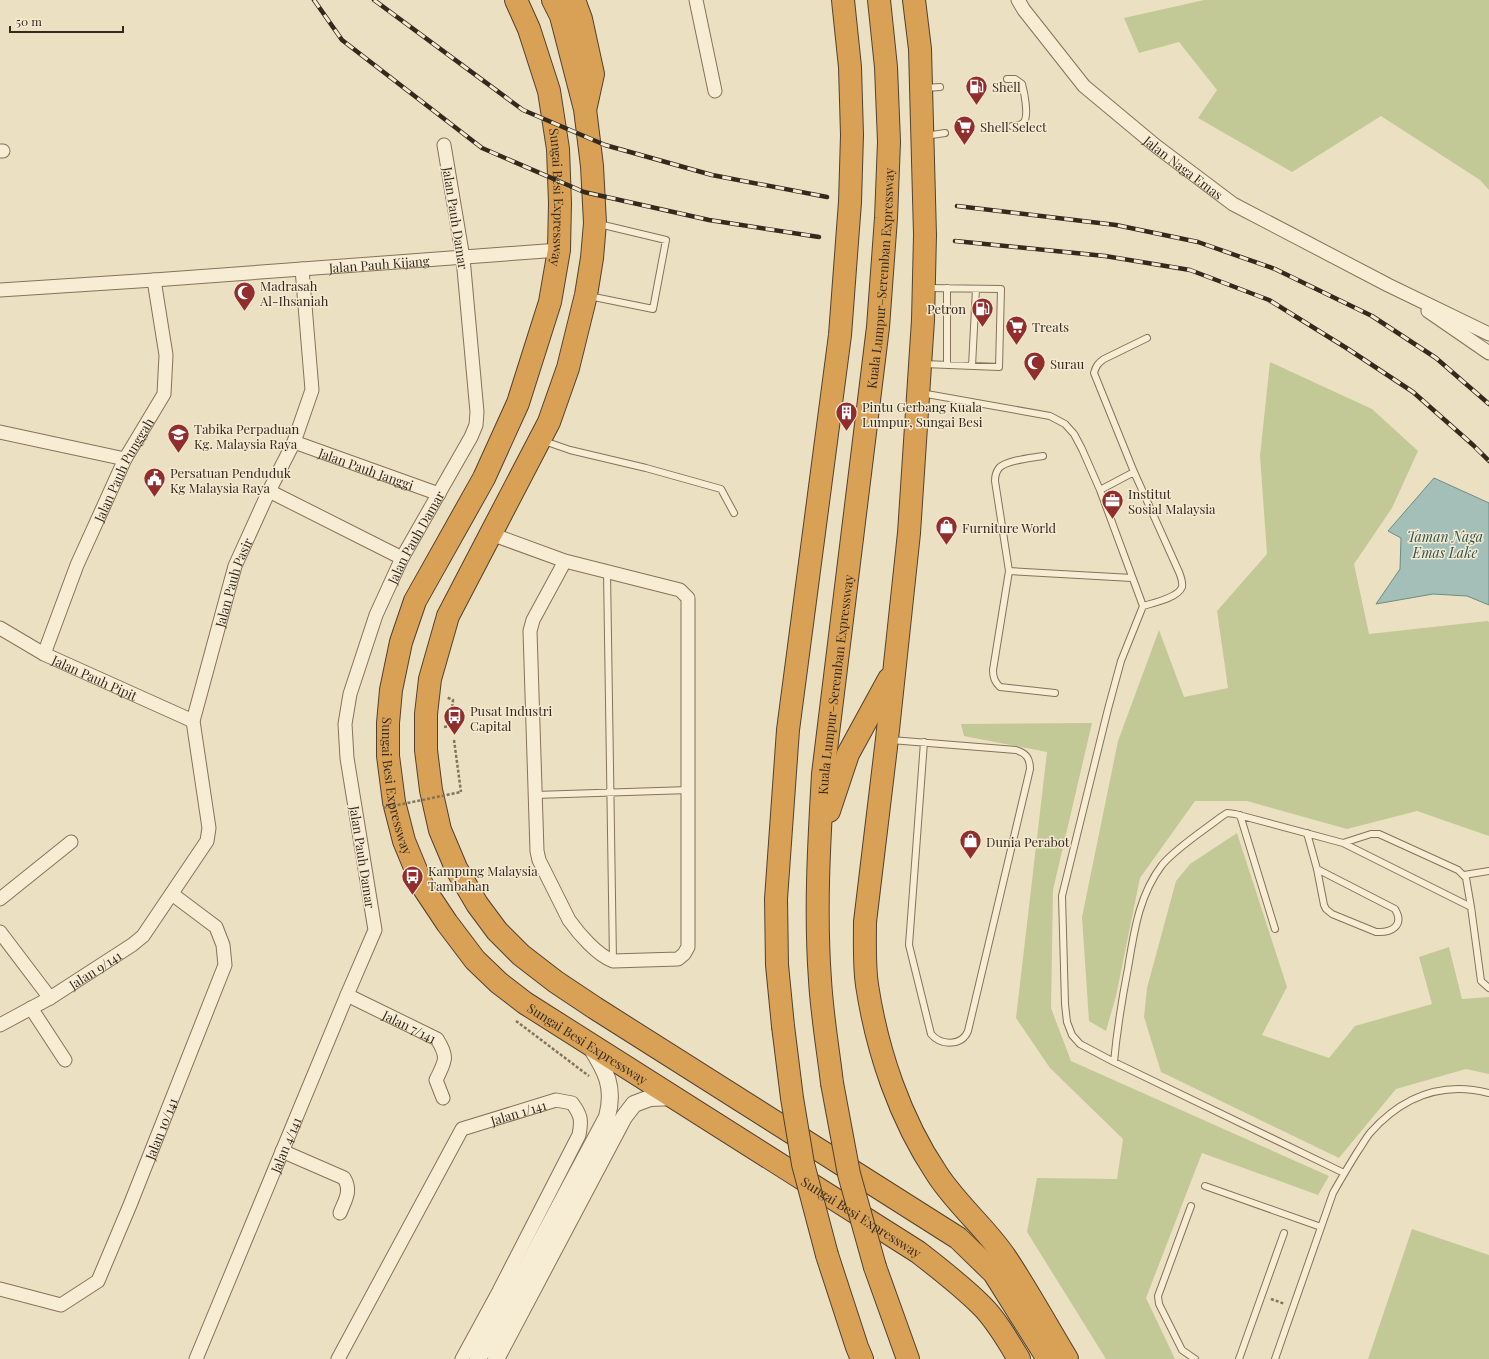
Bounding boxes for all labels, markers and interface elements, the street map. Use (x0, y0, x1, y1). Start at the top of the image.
scale bar (10, 8, 123, 34)
text: 50 m (16, 13, 42, 29)
fuel station icon: Shell (963, 73, 989, 106)
place label: Shell (992, 78, 1021, 95)
supermarket icon: Shell Select (952, 113, 978, 146)
place label: Shell Select (980, 118, 1047, 135)
street label: Sungai Besi Expressway (546, 127, 569, 268)
street label: Jalan Naga Emas (1140, 131, 1227, 202)
street label: Jalan Pauh Damar (439, 164, 473, 271)
street label: Kuala Lumpur–Seremban Expressway (862, 167, 896, 390)
street label: Jalan Pauh Kijang (327, 251, 430, 276)
place label: Madrasah Al-Ihsaniah (259, 277, 329, 309)
mosque icon: Madrasah Al-Ihsaniah (231, 279, 257, 312)
fuel station icon: Petron (969, 295, 995, 328)
place label: Petron (927, 300, 966, 317)
supermarket icon: Treats (1004, 313, 1030, 346)
place label: Treats (1032, 318, 1069, 335)
mosque icon: Surau (1022, 350, 1048, 383)
place label: Surau (1050, 355, 1085, 372)
place label: Pintu Gerbang Kuala Lumpur, Sungai Besi (862, 398, 983, 430)
building icon: Pintu Gerbang Kuala Lumpur, Sungai Besi (833, 400, 859, 433)
street label: Jalan Pauh Punggah (89, 414, 157, 525)
place label: Tabika Perpaduan Kg. Malaysia Raya (194, 420, 300, 452)
school or university icon: Tabika Perpaduan Kg. Malaysia Raya (165, 422, 191, 455)
street label: Jalan Pauh Janggi (316, 443, 416, 493)
place label: Persatuan Penduduk Kg Malaysia Raya (170, 464, 292, 496)
public building icon: Persatuan Penduduk Kg Malaysia Raya (141, 466, 167, 499)
place label: Institut Sosial Malaysia (1128, 485, 1216, 517)
street label: Jalan Pauh Damar (383, 487, 447, 587)
office icon: Institut Sosial Malaysia (1100, 487, 1126, 520)
shop icon: Furniture World (933, 514, 959, 547)
place label: Furniture World (962, 519, 1056, 536)
water label: Taman Naga Emas Lake (1407, 527, 1483, 562)
street label: Jalan Pauh Pasir (210, 534, 255, 630)
street label: Kuala Lumpur–Seremban Expressway (813, 573, 856, 795)
street label: Jalan Pauh Pipit (49, 650, 141, 704)
place label: Pusat Industri Capital (470, 702, 553, 734)
bus stop icon: Pusat Industri Capital (441, 704, 467, 737)
street label: Sungai Besi Expressway (379, 717, 417, 857)
street label: Jalan Pauh Damar (346, 803, 380, 910)
shop icon: Dunia Perabot (957, 828, 983, 861)
place label: Dunia Perabot (986, 833, 1070, 850)
place label: Kampung Malaysia Tambahan (428, 862, 538, 894)
bus stop icon: Kampung Malaysia Tambahan (400, 864, 426, 897)
street label: Jalan 9/141 (64, 946, 124, 993)
street label: Sungai Besi Expressway (525, 999, 652, 1088)
street label: Jalan 7/141 (379, 1005, 440, 1046)
street label: Jalan 10/141 (140, 1095, 180, 1163)
street label: Jalan 1/141 (487, 1095, 548, 1129)
street label: Jalan 4/141 (265, 1114, 304, 1176)
street label: Sungai Besi Expressway (798, 1172, 925, 1261)

